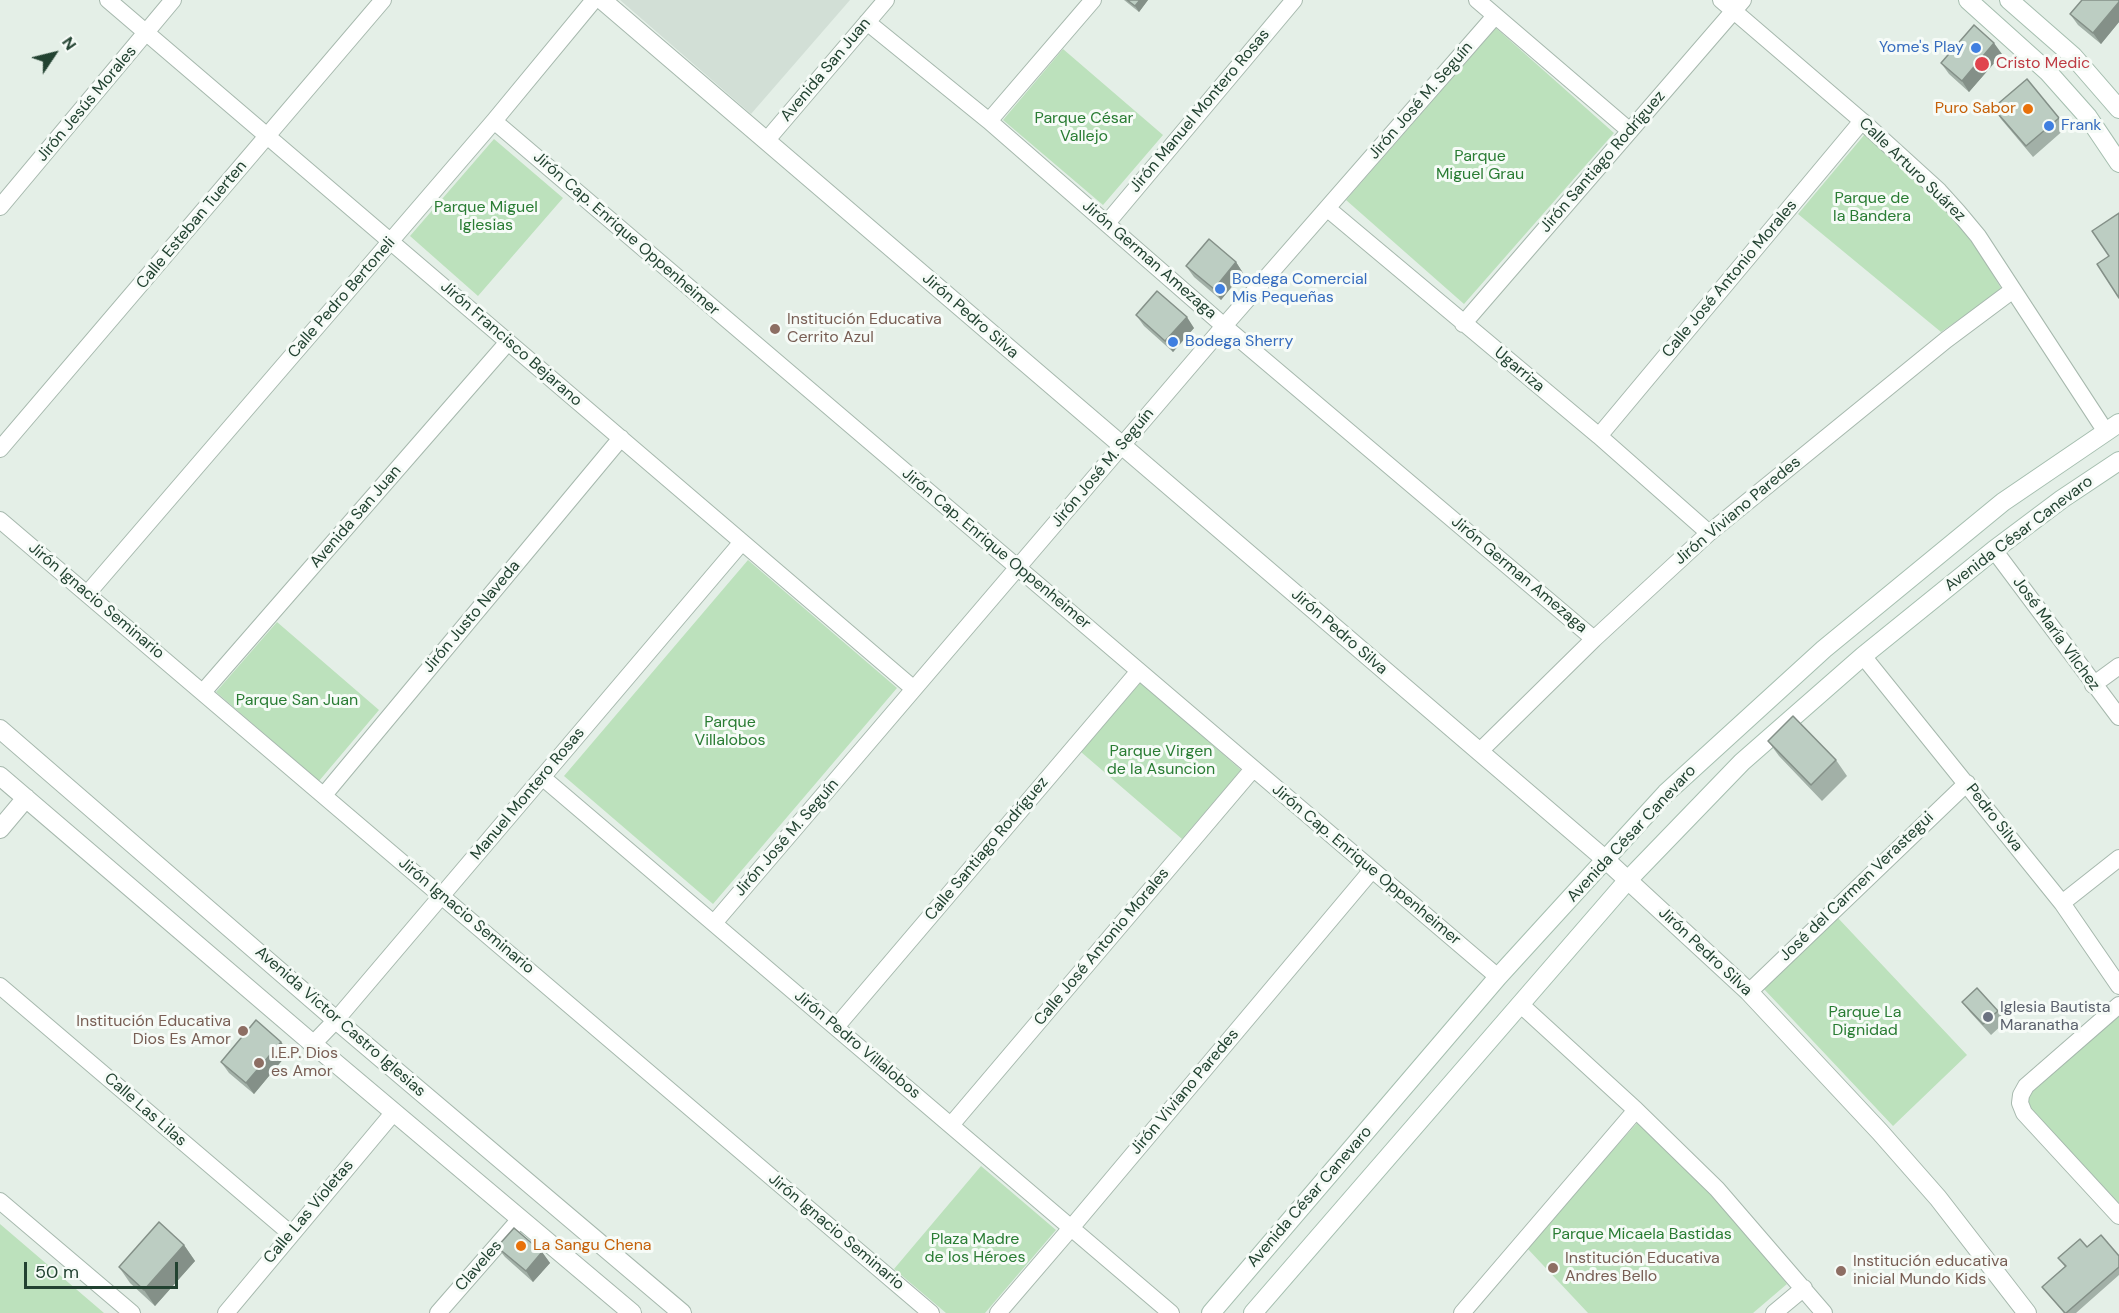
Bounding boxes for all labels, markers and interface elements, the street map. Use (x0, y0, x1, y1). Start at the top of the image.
street label: Avenida San Juan (777, 14, 875, 126)
north arrow (24, 24, 84, 84)
street label: Jirón Manuel Montero Rosas (1126, 25, 1274, 197)
text: N (57, 33, 81, 54)
street label: Jirón José M. Seguín (1365, 38, 1477, 164)
place label: Yome's Play (1879, 38, 1964, 58)
marker: Yome's Play (1969, 41, 1983, 55)
street label: Jirón Jesús Morales (33, 42, 141, 166)
place label: Cristo Medic (1996, 54, 2090, 74)
marker: Cristo Medic (1973, 55, 1991, 73)
street label: Jirón Santiago Rodríguez (1536, 87, 1670, 237)
place label: Puro Sabor (1935, 99, 2016, 119)
marker: Puro Sabor (2021, 102, 2035, 116)
park label: Parque César Vallejo (1035, 109, 1133, 147)
street label: Calle Arturo Suárez (1855, 114, 1969, 226)
place label: Frank (2061, 116, 2101, 136)
marker: Frank (2042, 119, 2056, 133)
park label: Parque Miguel Grau (1436, 147, 1524, 185)
street label: Jirón Cap. Enrique Oppenheimer (529, 148, 723, 320)
street label: Calle Esteban Tuerten (133, 157, 251, 293)
park label: Parque de la Bandera (1833, 189, 1911, 227)
street label: Jirón German Amezaga (1078, 196, 1220, 324)
street label: Calle José Antonio Morales (1658, 196, 1802, 362)
park label: Parque Miguel Iglesias (434, 198, 538, 236)
street label: Calle Pedro Bertoneli (284, 234, 400, 362)
street label: Jirón Pedro Silva (918, 269, 1022, 363)
place label: Bodega Comercial Mis Pequeñas (1232, 270, 1367, 308)
street label: Jirón Francisco Bejarano (436, 277, 586, 411)
marker: Bodega Comercial Mis Pequeñas (1213, 282, 1227, 296)
place label: Institución Educativa Cerrito Azul (787, 310, 942, 348)
marker: Institución Educativa Cerrito Azul (768, 322, 782, 336)
place label: Bodega Sherry (1185, 332, 1293, 352)
marker: Bodega Sherry (1166, 335, 1180, 349)
street label: Ugarriza (1490, 343, 1548, 397)
street label: Jirón José M. Seguín (1048, 405, 1158, 531)
street label: Jirón Viviano Paredes (1671, 453, 1805, 569)
street label: Avenida San Juan (306, 462, 406, 572)
street label: Jirón Cap. Enrique Oppenheimer (898, 464, 1094, 634)
street label: Avenida César Canevaro (1941, 472, 2097, 596)
street label: Jirón German Amezaga (1447, 513, 1591, 637)
street label: Jirón Ignacio Seminario (24, 539, 168, 663)
street label: Jirón Justo Naveda (420, 557, 524, 677)
street label: José María Vílchez (2008, 573, 2104, 695)
street label: Jirón Pedro Silva (1287, 585, 1391, 679)
park label: Parque San Juan (236, 691, 358, 711)
park label: Parque Villalobos (695, 713, 765, 751)
street label: Manuel Montero Rosas (467, 724, 589, 864)
park label: Parque Virgen de la Asuncion (1107, 742, 1215, 780)
street label: Avenida César Canevaro (1563, 761, 1701, 907)
street label: Calle Santiago Rodríguez (921, 773, 1053, 925)
street label: Jirón José M. Seguín (731, 775, 843, 901)
street label: Jirón Cap. Enrique Oppenheimer (1268, 780, 1464, 950)
street label: Pedro Silva (1962, 780, 2026, 856)
street label: José del Carmen Verastegui (1776, 808, 1938, 966)
street label: Jirón Ignacio Seminario (394, 854, 538, 978)
street label: Calle José Antonio Morales (1030, 864, 1174, 1030)
street label: Jirón Pedro Silva (1654, 904, 1756, 1000)
street label: Avenida Victor Castro Iglesias (251, 943, 429, 1101)
street label: Jirón Pedro Villalobos (790, 987, 924, 1103)
place label: Iglesia Bautista Maranatha (2000, 998, 2110, 1036)
park label: Parque La Dignidad (1829, 1003, 1901, 1041)
marker: Iglesia Bautista Maranatha (1981, 1010, 1995, 1024)
place label: Institución Educativa Dios Es Amor (76, 1012, 231, 1050)
marker: Institución Educativa Dios Es Amor (236, 1024, 250, 1038)
street label: Jirón Viviano Paredes (1127, 1025, 1243, 1159)
place label: I.E.P. Dios es Amor (271, 1044, 338, 1082)
marker: I.E.P. Dios es Amor (252, 1056, 266, 1070)
street label: Calle Las Lilas (100, 1069, 190, 1151)
street label: Avenida César Canevaro (1244, 1123, 1376, 1271)
street label: Calle Las Violetas (260, 1156, 358, 1268)
street label: Jirón Ignacio Seminario (764, 1170, 908, 1294)
park label: Parque Micaela Bastidas (1552, 1225, 1732, 1245)
park label: Plaza Madre de los Héroes (925, 1230, 1025, 1268)
place label: La Sangu Chena (533, 1236, 652, 1256)
street label: Claveles (452, 1237, 506, 1295)
marker: La Sangu Chena (514, 1239, 528, 1253)
place label: Institución Educativa Andres Bello (1565, 1249, 1720, 1287)
scale bar (27, 1250, 182, 1288)
place label: Institución educativa inicial Mundo Kids (1853, 1252, 2008, 1290)
text: 50 m (35, 1260, 79, 1284)
marker: Institución Educativa Andres Bello (1546, 1261, 1560, 1275)
marker: Institución educativa inicial Mundo Kids (1834, 1264, 1848, 1278)

